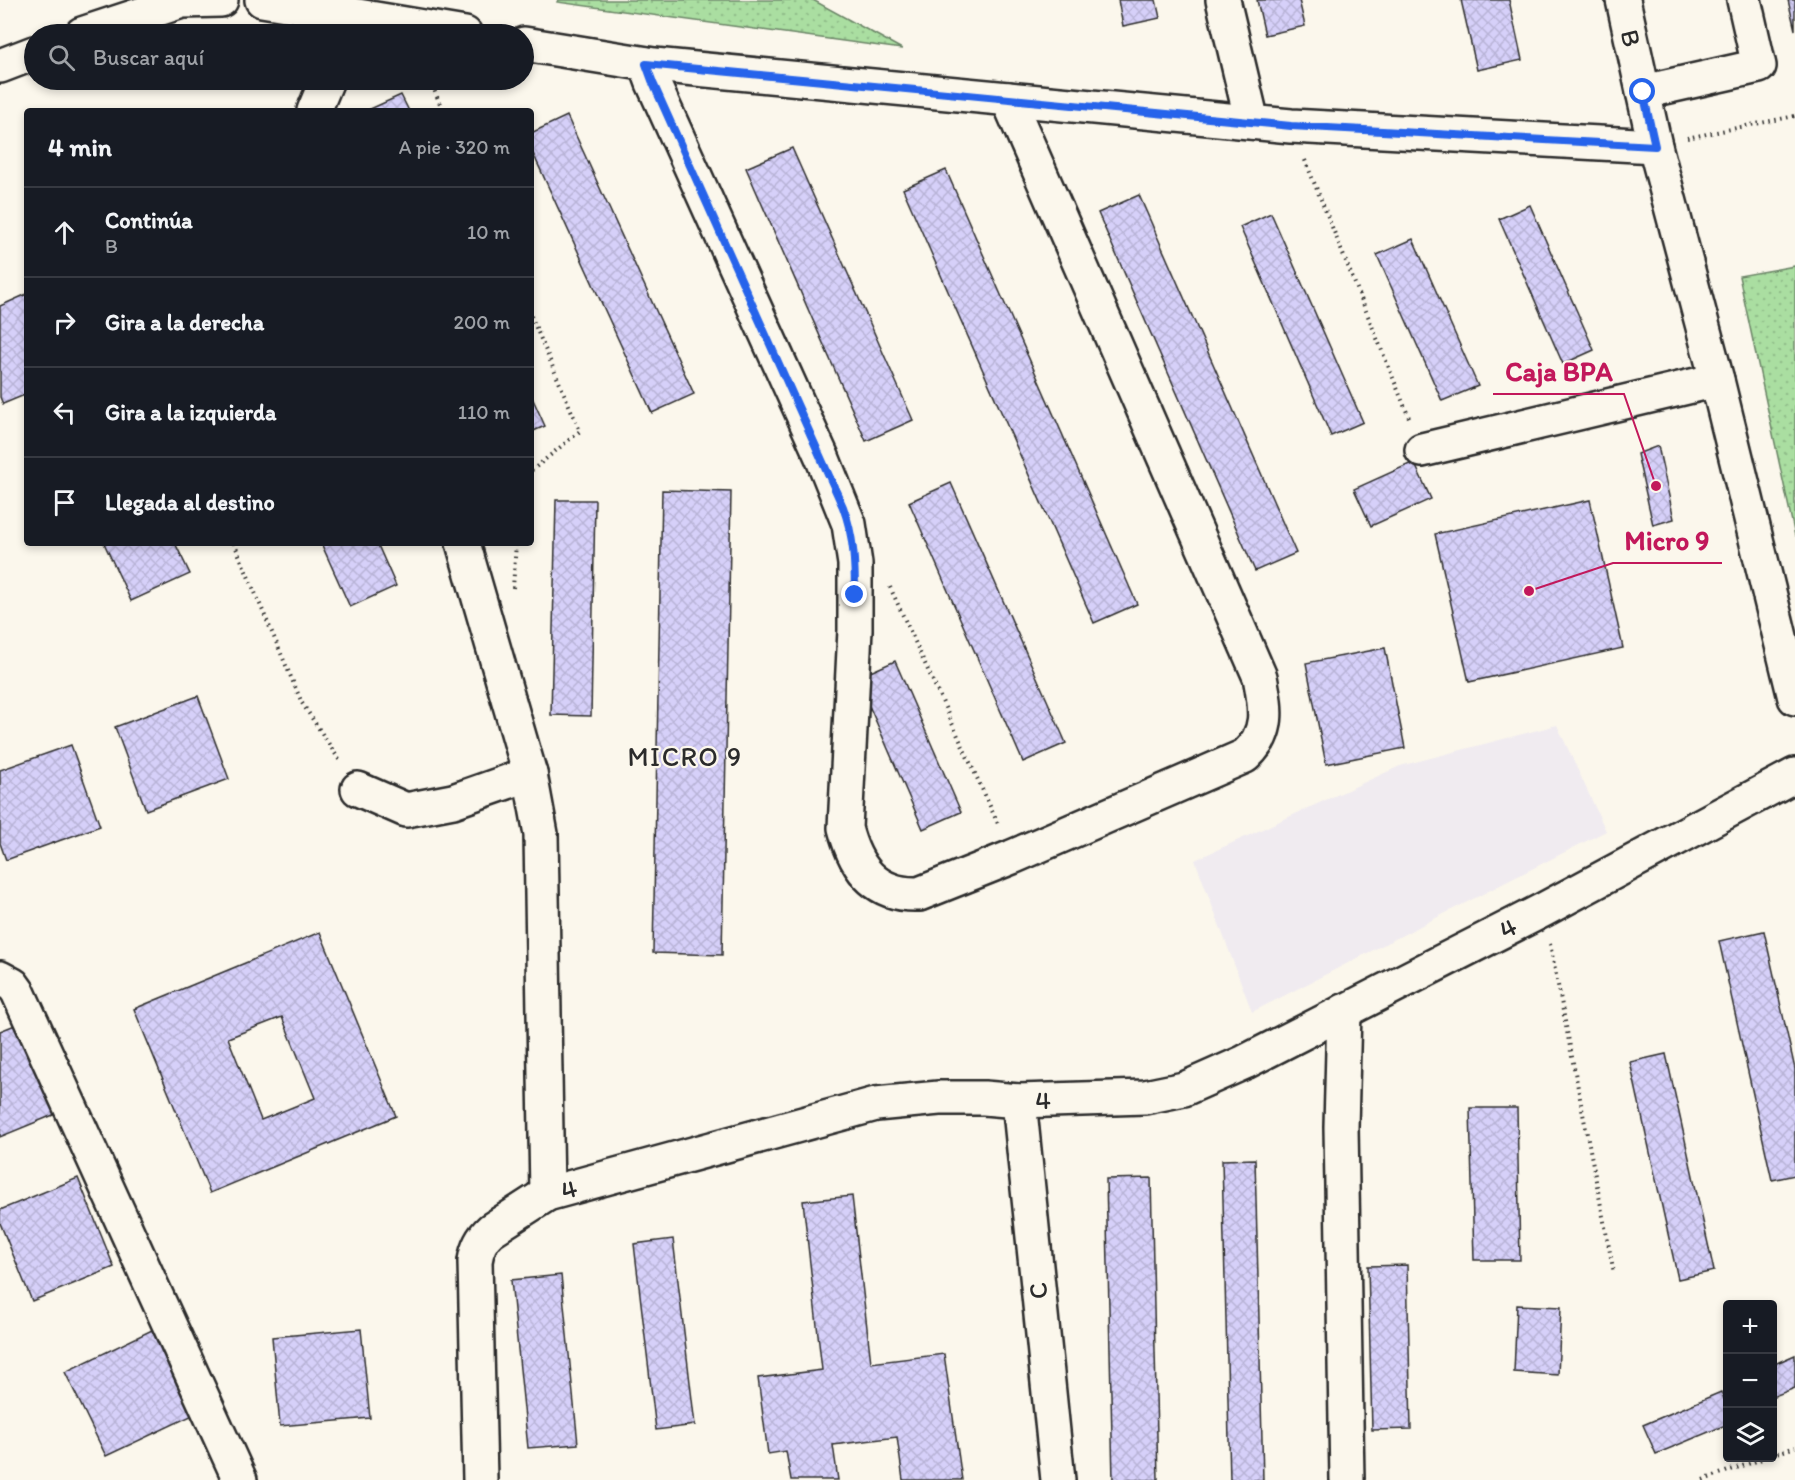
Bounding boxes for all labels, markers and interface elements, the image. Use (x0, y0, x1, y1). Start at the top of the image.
search box (24, 24, 534, 90)
street label: B (1614, 26, 1648, 50)
icon: search (45, 41, 78, 74)
text: Buscar aquí (93, 44, 204, 71)
route start (1629, 78, 1655, 104)
text: 4 min (48, 131, 112, 163)
text: A pie · 320 m (399, 135, 510, 159)
text: Continúa (105, 207, 193, 234)
icon: ahead (48, 216, 81, 249)
text: 10 m (467, 220, 510, 244)
text: B (105, 234, 118, 258)
icon: right (48, 306, 81, 339)
text: Gira a la derecha (105, 309, 264, 336)
text: 200 m (454, 310, 510, 334)
callout: Caja BPA (1493, 349, 1624, 394)
text: Caja BPA (1505, 355, 1614, 388)
icon: left (48, 396, 81, 429)
text: Gira a la izquierda (105, 399, 276, 426)
text: 110 m (458, 400, 510, 424)
icon: arrive (48, 486, 81, 519)
text: Llegada al destino (105, 489, 275, 516)
callout: Micro 9 (1613, 518, 1722, 563)
text: Micro 9 (1625, 524, 1709, 557)
route end (841, 581, 867, 607)
district label: MICRO 9 (627, 740, 743, 773)
street label: 4 (1494, 910, 1523, 946)
street label: 4 (1035, 1084, 1052, 1116)
street label: 4 (557, 1171, 581, 1206)
street label: C (1021, 1281, 1055, 1301)
map controls (1723, 1300, 1777, 1462)
button: + (1723, 1300, 1777, 1354)
button: − (1723, 1354, 1777, 1408)
button: layers (1723, 1408, 1777, 1462)

